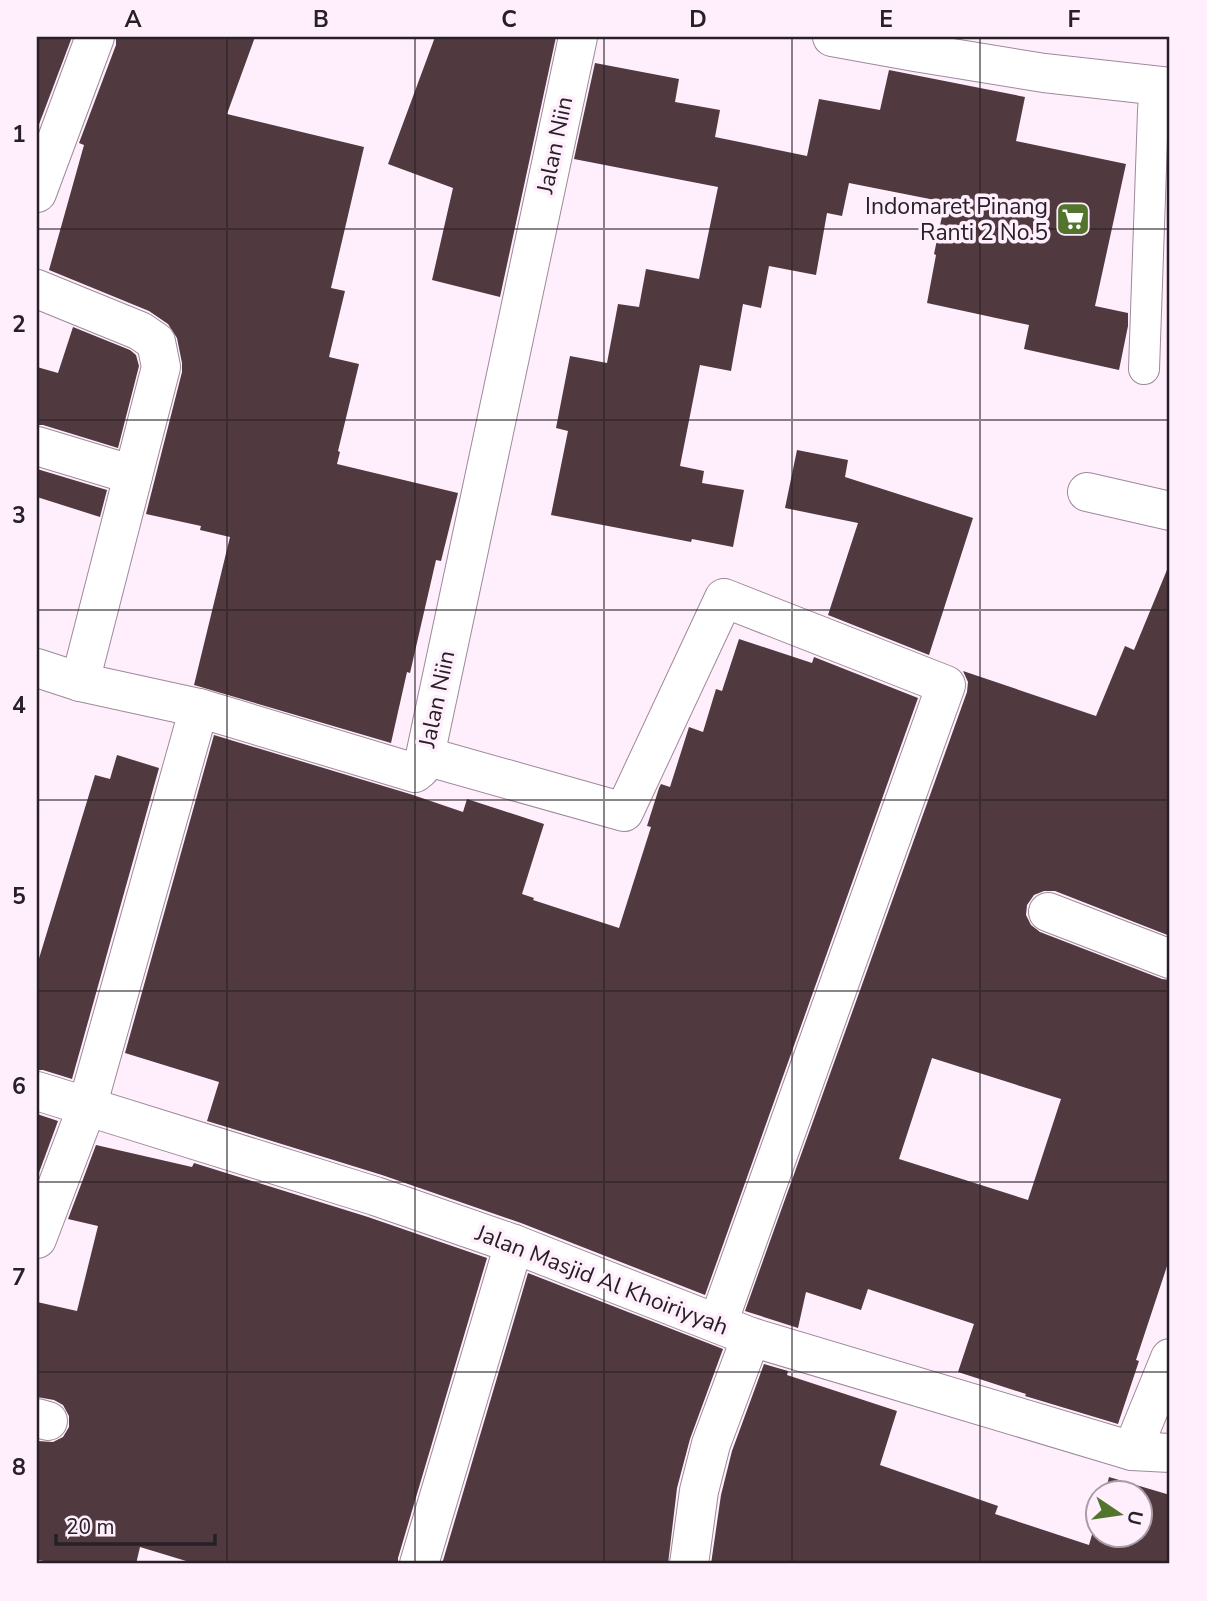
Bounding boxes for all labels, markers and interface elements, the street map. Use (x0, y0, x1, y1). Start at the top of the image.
text: A (124, 4, 142, 35)
text: B (313, 4, 329, 35)
text: C (501, 4, 517, 35)
text: D (689, 4, 707, 35)
text: E (879, 4, 893, 35)
text: F (1068, 4, 1081, 35)
street label: Jalan Niin (529, 94, 580, 197)
text: 1 (12, 119, 26, 150)
place label: Indomaret Pinang Ranti 2 No.5 (865, 191, 1048, 248)
supermarket icon: Indomaret Pinang Ranti 2 No.5 (1054, 200, 1092, 238)
text: 2 (12, 309, 26, 340)
text: 3 (12, 500, 26, 531)
street label: Jalan Niin (411, 648, 462, 751)
text: 4 (12, 690, 26, 721)
text: 5 (12, 881, 26, 912)
text: 6 (12, 1071, 26, 1102)
street label: Jalan Masjid Al Khoiriyyah (470, 1217, 733, 1343)
text: 7 (12, 1262, 26, 1293)
text: 8 (12, 1452, 26, 1483)
north arrow (1084, 1478, 1154, 1548)
scale bar (56, 1503, 215, 1547)
text: U (1120, 1508, 1149, 1527)
text: 20 m (66, 1513, 115, 1541)

